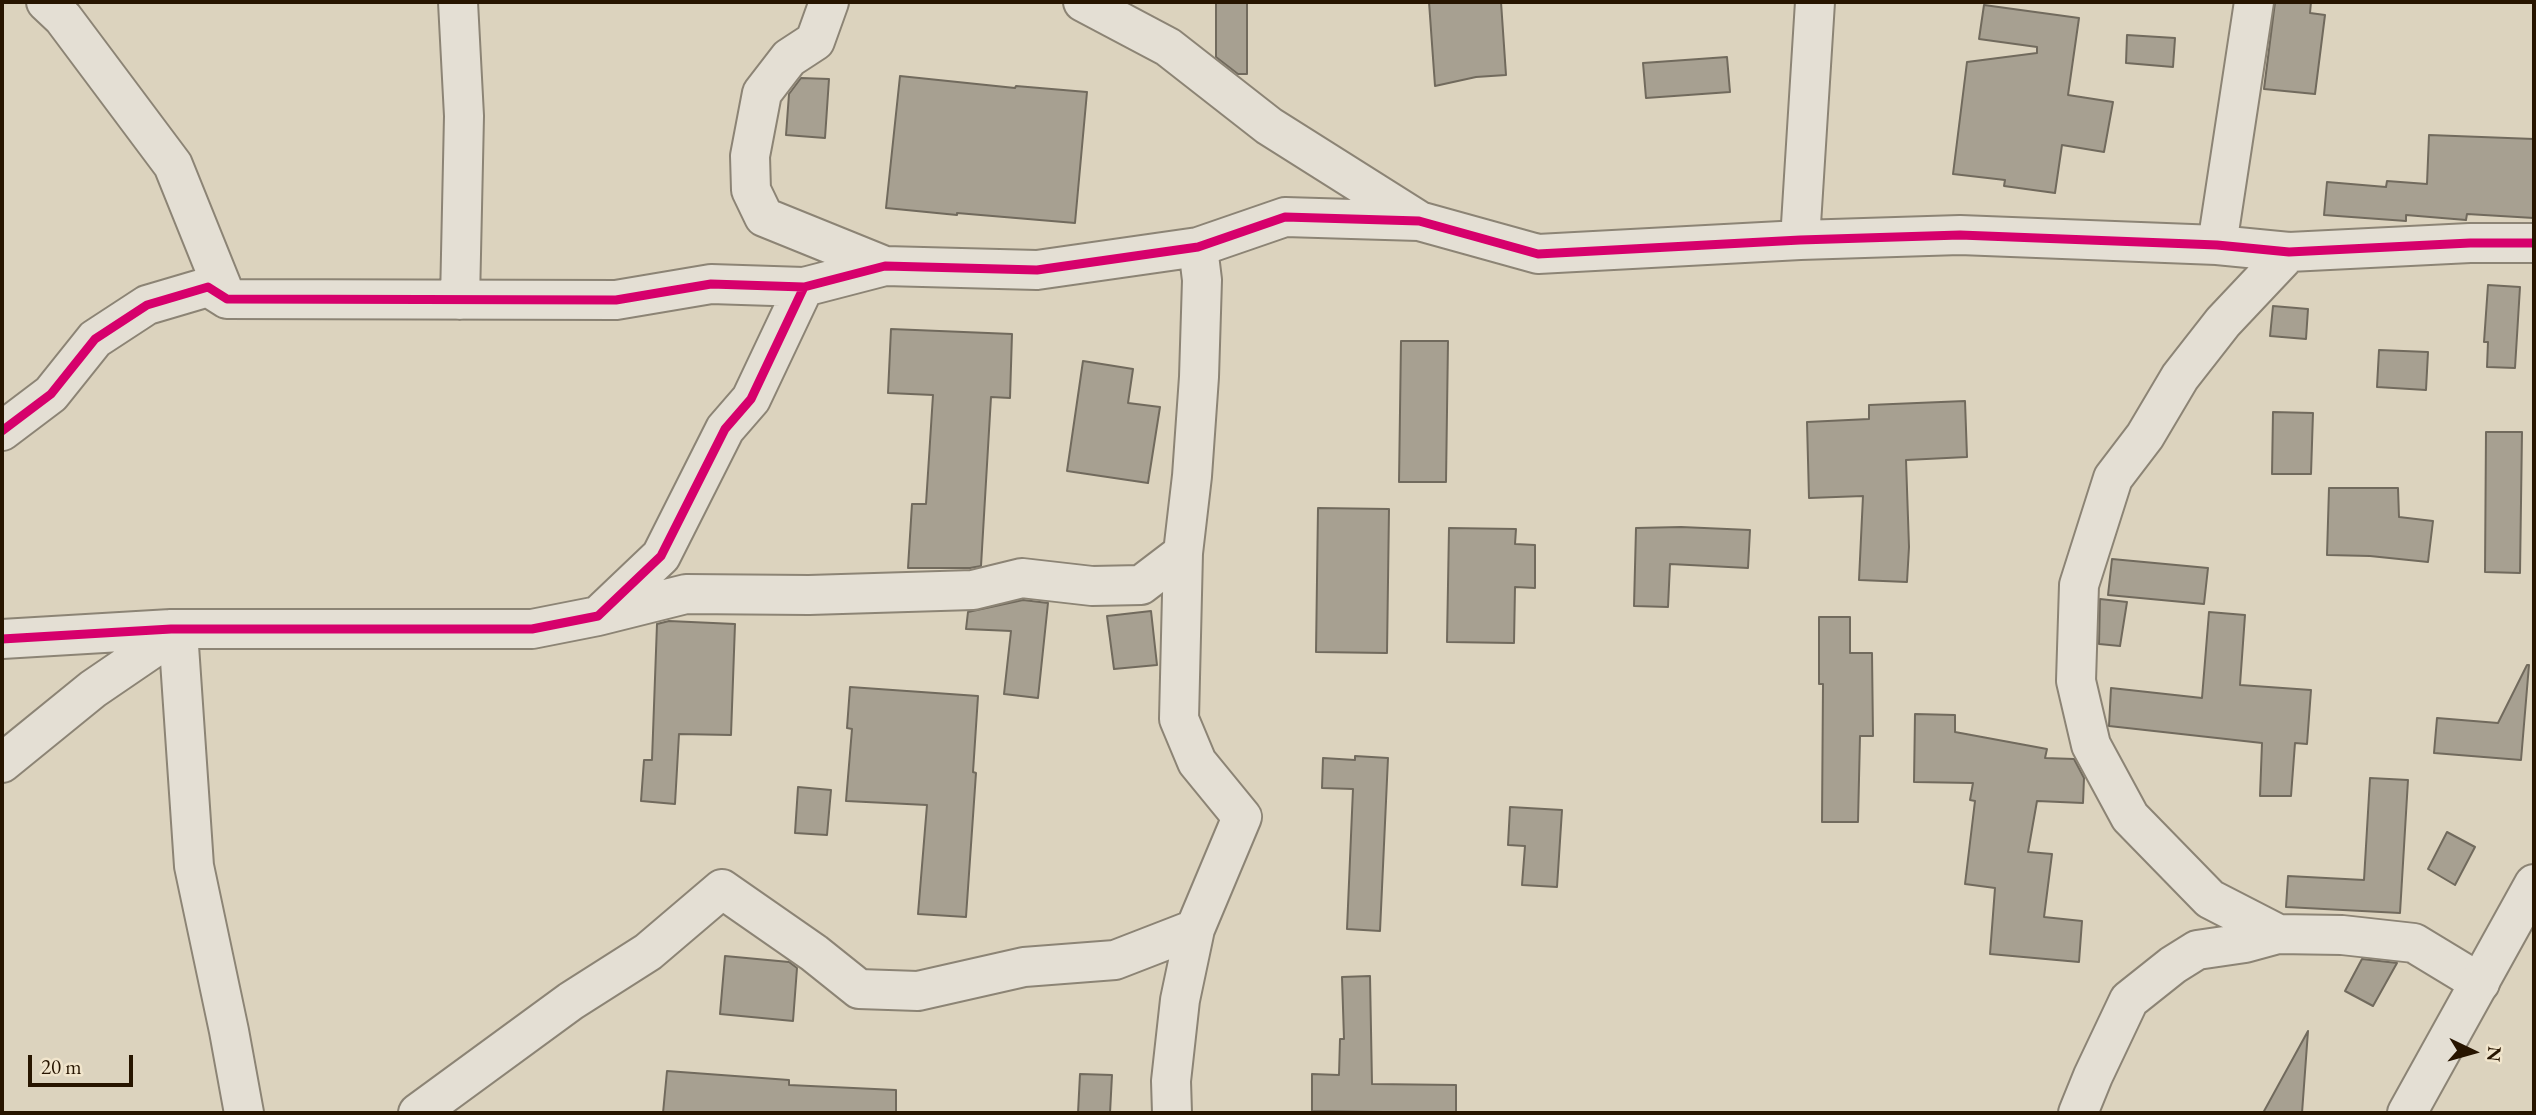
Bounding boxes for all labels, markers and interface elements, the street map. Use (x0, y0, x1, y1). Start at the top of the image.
north arrow (2438, 1017, 2508, 1087)
scale bar (32, 1042, 136, 1086)
text: N (2481, 1045, 2508, 1063)
text: 20 m (41, 1053, 82, 1080)

